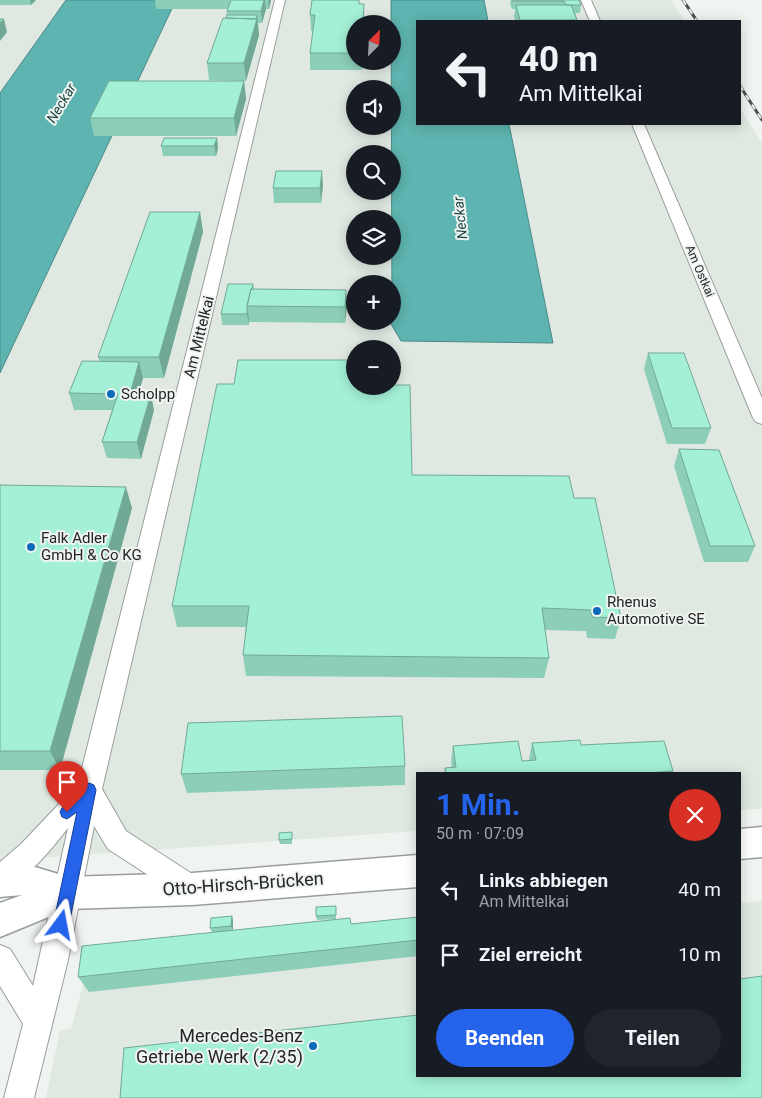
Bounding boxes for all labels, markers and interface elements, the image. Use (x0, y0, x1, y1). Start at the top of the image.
north arrow (346, 15, 401, 70)
map controls (346, 15, 401, 395)
text: 40 m (519, 39, 598, 80)
icon: left (436, 40, 501, 105)
water label: Neckar (43, 80, 79, 125)
button: sound (346, 80, 401, 135)
text: Am Mittelkai (519, 81, 643, 106)
button: search (346, 145, 401, 200)
water label: Neckar (450, 195, 470, 240)
button: layers (346, 210, 401, 265)
street label: Am Ostkai (683, 243, 717, 299)
button: + (346, 275, 401, 330)
street label: Am Mittelkai (180, 294, 218, 380)
button: − (346, 340, 401, 395)
place label: Scholpp (121, 385, 175, 403)
marker: Scholpp (105, 388, 117, 400)
place label: Falk Adler GmbH & Co KG (41, 529, 142, 564)
marker: Falk Adler GmbH & Co KG (25, 541, 37, 553)
place label: Rhenus Automotive SE (607, 593, 705, 628)
marker: Rhenus Automotive SE (591, 605, 603, 617)
pin (46, 761, 88, 812)
icon: arrive (53, 768, 81, 796)
text: 1 Min. (436, 787, 520, 822)
button: close (669, 789, 721, 841)
text: 50 m · 07:09 (436, 824, 524, 843)
street label: Otto-Hirsch-Brücken (162, 867, 324, 900)
text: Links abbiegen (479, 869, 608, 892)
icon: left (436, 876, 464, 904)
text: 40 m (678, 878, 721, 901)
text: Am Mittelkai (479, 892, 569, 911)
position arrow (34, 898, 86, 950)
icon: arrive (436, 941, 464, 969)
text: Ziel erreicht (479, 943, 582, 966)
text: 10 m (678, 943, 721, 966)
button: Beenden (436, 1009, 574, 1067)
button: Teilen (584, 1009, 721, 1067)
place label: Mercedes-Benz Getriebe Werk (2/35) (136, 1025, 303, 1068)
marker: Mercedes-Benz Getriebe Werk (2/35) (307, 1040, 319, 1052)

